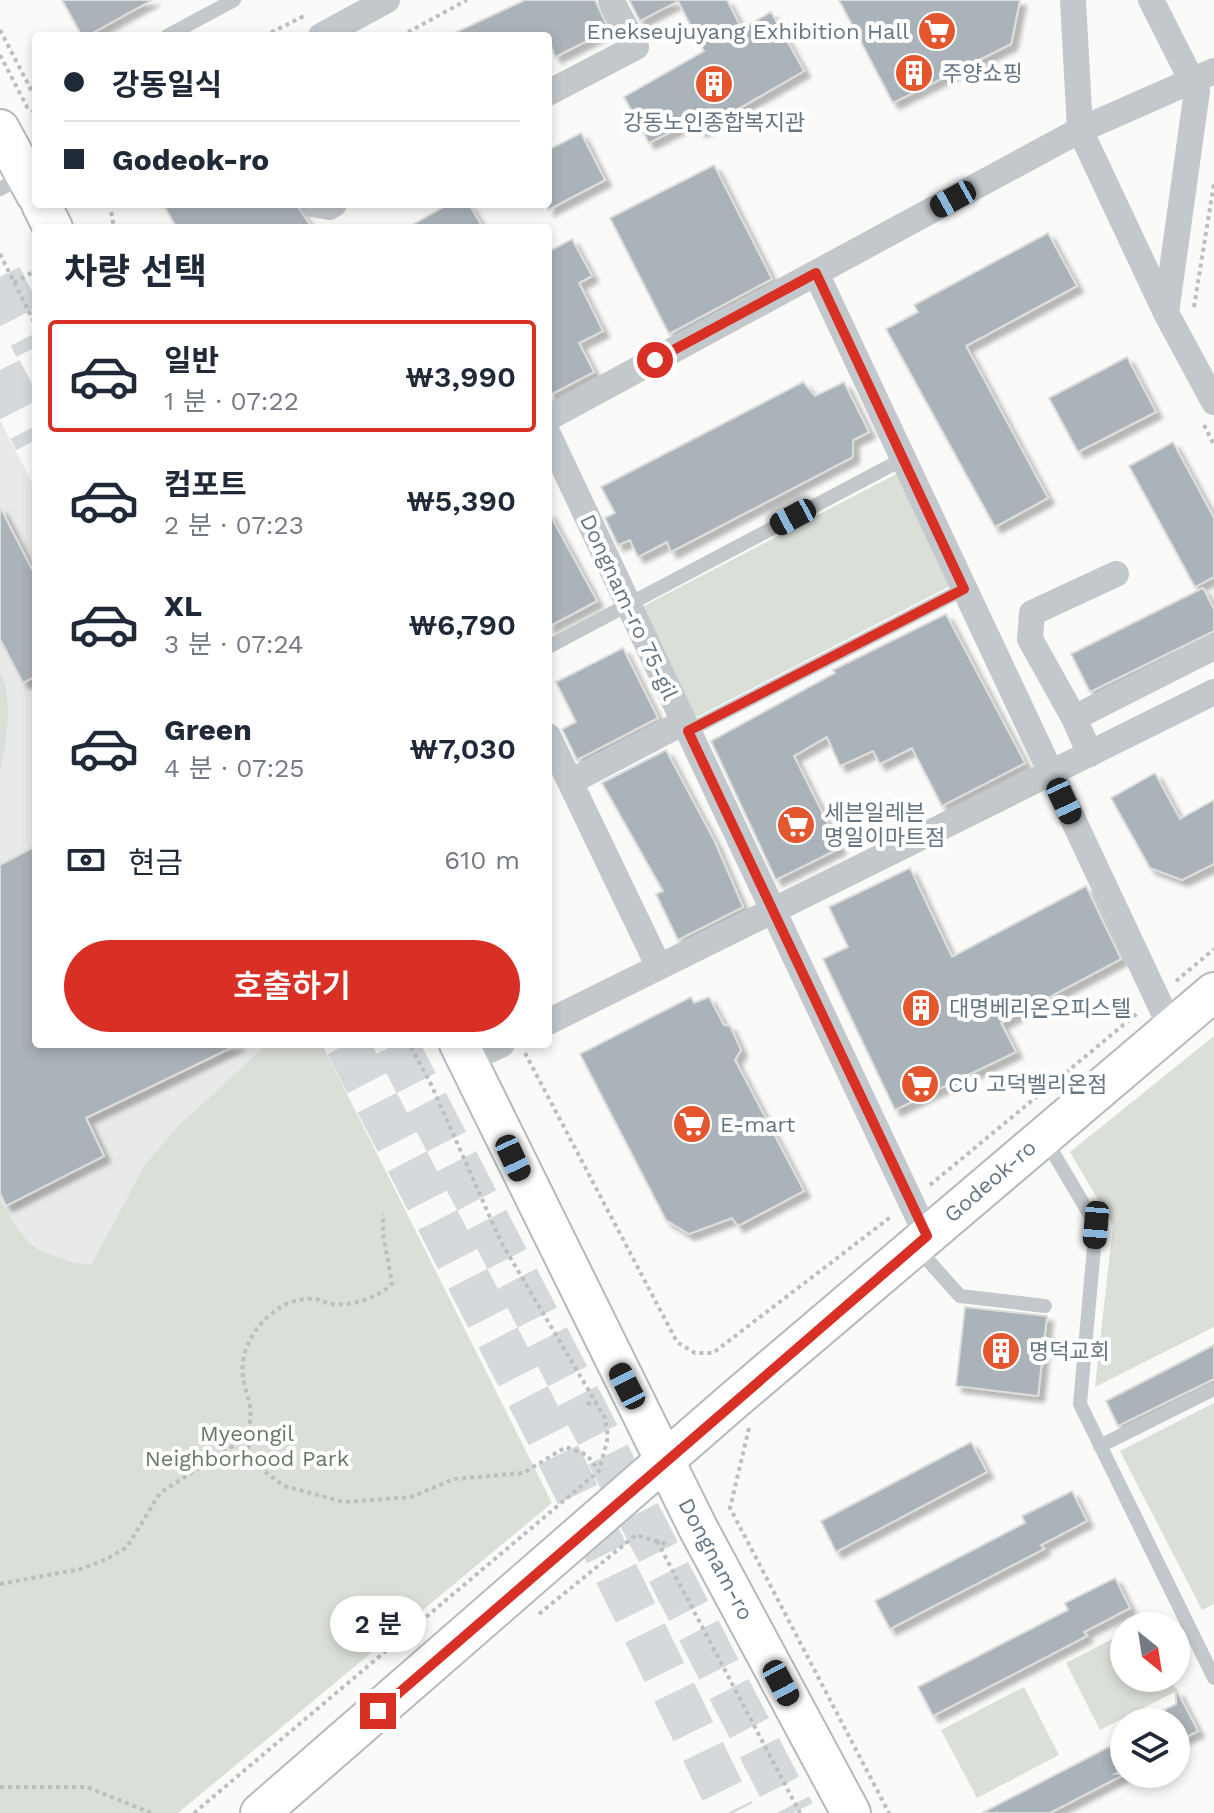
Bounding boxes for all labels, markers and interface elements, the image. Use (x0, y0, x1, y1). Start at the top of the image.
supermarket icon: Enekseujuyang Exhibition Hall (916, 10, 958, 52)
place label: Enekseujuyang Exhibition Hall (587, 19, 909, 44)
building icon: 주양쇼핑 (893, 52, 935, 94)
place label: 주양쇼핑 (942, 61, 1023, 86)
building icon: 강동노인종합복지관 (693, 63, 735, 105)
text: 강동일식 (112, 67, 222, 102)
place label: 강동노인종합복지관 (623, 110, 805, 135)
text: Godeok-ro (112, 142, 269, 177)
car (926, 177, 980, 221)
text: 차량 선택 (64, 251, 207, 293)
icon: car (68, 340, 140, 412)
route start (637, 342, 673, 378)
text: 일반 (164, 343, 219, 378)
text: ₩3,990 (406, 359, 516, 394)
text: 1 분 · 07:22 (164, 386, 299, 416)
icon: car (68, 464, 140, 536)
text: 컴포트 (164, 467, 247, 502)
text: ₩5,390 (407, 483, 516, 518)
car (766, 495, 820, 539)
text: 2 분 · 07:23 (164, 510, 304, 540)
street label: Dongnam-ro 75-gil (575, 510, 683, 704)
icon: car (68, 588, 140, 660)
text: XL (164, 588, 202, 623)
text: ₩6,790 (409, 607, 516, 642)
text: 3 분 · 07:24 (164, 629, 304, 659)
icon: car (68, 712, 140, 784)
text: Green (164, 712, 252, 747)
text: ₩7,030 (410, 731, 516, 766)
text: 4 분 · 07:25 (164, 753, 305, 783)
car (1043, 774, 1085, 828)
place label: 세븐일레븐 명일이마트점 (824, 800, 945, 850)
supermarket icon: 세븐일레븐 명일이마트점 (775, 804, 817, 846)
icon: cash (64, 838, 108, 882)
text: 현금 (128, 845, 183, 880)
text: 610 m (444, 845, 520, 875)
button: 호출하기 (64, 940, 520, 1032)
building icon: 대명베리온오피스텔 (900, 987, 942, 1029)
place label: 대명베리온오피스텔 (949, 996, 1131, 1021)
supermarket icon: CU 고덕벨리온점 (899, 1063, 941, 1105)
place label: CU 고덕벨리온점 (948, 1072, 1108, 1097)
supermarket icon: E-mart (671, 1103, 713, 1145)
place label: E-mart (720, 1112, 795, 1137)
car (492, 1131, 534, 1185)
street label: Godeok-ro (939, 1134, 1041, 1228)
car (1082, 1200, 1110, 1250)
building icon: 명덕교회 (980, 1330, 1022, 1372)
place label: 명덕교회 (1029, 1339, 1110, 1364)
car (605, 1359, 649, 1413)
park label: Myeongil Neighborhood Park (145, 1421, 349, 1471)
street label: Dongnam-ro (673, 1494, 759, 1624)
callout: 2 분 (330, 1595, 426, 1651)
text: 2 분 (354, 1609, 402, 1639)
north arrow (1110, 1612, 1190, 1692)
map controls (1110, 1612, 1190, 1788)
car (759, 1656, 803, 1710)
route end (360, 1693, 396, 1729)
button: layers (1110, 1708, 1190, 1788)

